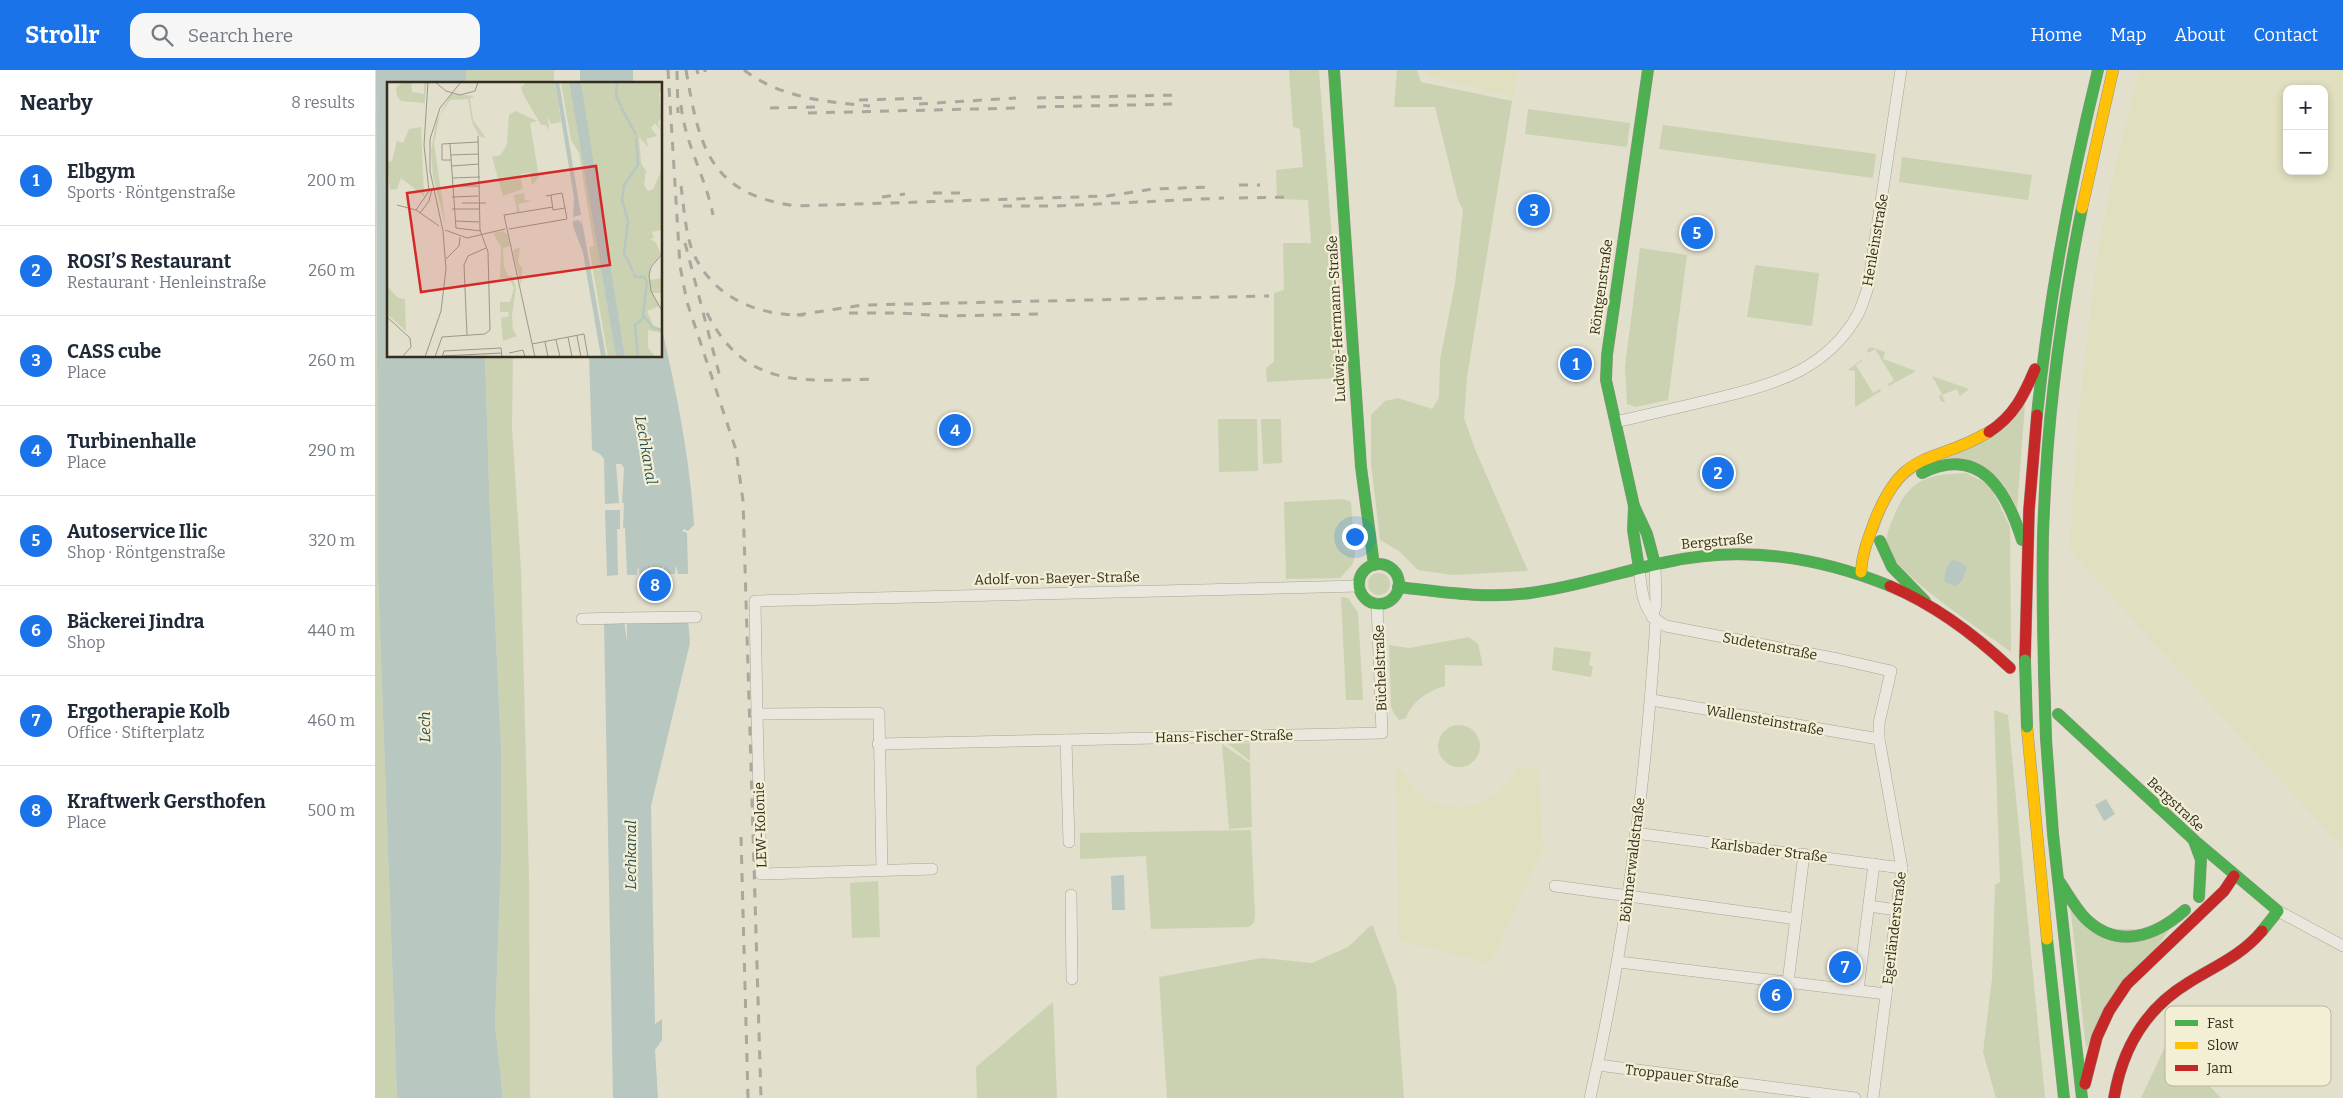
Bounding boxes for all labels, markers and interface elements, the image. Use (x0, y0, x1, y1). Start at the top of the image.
search box (130, 13, 480, 58)
text: Strollr (25, 21, 100, 49)
icon: search (148, 21, 176, 49)
text: Search here (188, 24, 293, 47)
text: Home (2031, 24, 2082, 46)
text: Map (2110, 24, 2146, 46)
text: About (2174, 24, 2225, 46)
text: Contact (2253, 24, 2318, 46)
inset map (387, 82, 663, 358)
map controls (2283, 85, 2328, 175)
button: + (2283, 85, 2328, 130)
text: Nearby (20, 90, 93, 116)
text: 8 results (291, 93, 355, 112)
button: − (2283, 130, 2328, 175)
text: Elbgym (67, 160, 135, 183)
text: 1 (33, 171, 39, 190)
text: 200 m (307, 171, 355, 190)
text: Sports · Röntgenstraße (67, 183, 235, 202)
pin: 3 (1518, 191, 1550, 229)
street label: Henleinstraße (1859, 192, 1892, 288)
pin: 5 (1681, 214, 1713, 252)
street label: Ludwig-Hermann-Straße (1324, 235, 1349, 403)
street label: Röntgenstraße (1586, 238, 1617, 336)
text: ROSI’S Restaurant (67, 250, 231, 273)
text: 2 (31, 261, 41, 280)
text: 260 m (308, 261, 355, 280)
text: Restaurant · Henleinstraße (67, 273, 266, 292)
text: CASS cube (67, 340, 161, 363)
pin: 1 (1560, 345, 1592, 383)
text: 3 (31, 351, 41, 370)
text: 260 m (308, 351, 355, 370)
text: Place (67, 363, 106, 382)
pin: 4 (939, 411, 971, 449)
water label: Lechkanal (631, 414, 661, 486)
text: Turbinenhalle (67, 430, 196, 453)
text: 4 (31, 441, 41, 460)
text: 290 m (308, 441, 355, 460)
text: Place (67, 453, 106, 472)
pin: 2 (1702, 454, 1734, 492)
text: Autoservice Ilic (67, 520, 207, 543)
your location (1342, 524, 1368, 550)
street label: Bergstraße (1680, 530, 1754, 553)
text: 5 (32, 531, 40, 550)
text: 320 m (308, 531, 355, 550)
text: Shop · Röntgenstraße (67, 543, 226, 562)
pin: 8 (639, 566, 671, 604)
street label: Adolf-von-Baeyer-Straße (974, 569, 1140, 588)
text: Bäckerei Jindra (67, 610, 204, 633)
text: 6 (31, 621, 41, 640)
text: 440 m (308, 621, 355, 640)
street label: Büchelstraße (1370, 624, 1391, 712)
street label: Sudetenstraße (1721, 629, 1819, 664)
text: Shop (67, 633, 105, 652)
text: Ergotherapie Kolb (67, 700, 230, 723)
street label: Wallensteinstraße (1705, 702, 1825, 739)
text: 7 (32, 711, 40, 730)
text: 460 m (308, 711, 355, 730)
water label: Lech (416, 711, 434, 743)
text: Office · Stifterplatz (67, 723, 204, 742)
street label: Hans-Fischer-Straße (1155, 727, 1293, 746)
street label: Bergstraße (2144, 774, 2208, 835)
street label: LEW-Kolonie (751, 782, 770, 868)
text: Kraftwerk Gersthofen (67, 790, 266, 813)
street label: Böhmerwaldstraße (1616, 797, 1649, 923)
text: 8 (31, 801, 41, 820)
text: 500 m (307, 801, 355, 820)
text: Place (67, 813, 106, 832)
water label: Lechkanal (622, 820, 640, 890)
street label: Karlsbader Straße (1710, 835, 1828, 866)
street label: Egerländerstraße (1879, 871, 1910, 986)
pin: 7 (1829, 948, 1861, 986)
pin: 6 (1760, 976, 1792, 1014)
legend (2165, 1006, 2331, 1086)
text: Fast (2207, 1015, 2234, 1032)
text: Slow (2207, 1037, 2239, 1054)
text: Jam (2206, 1060, 2233, 1077)
street label: Troppauer Straße (1624, 1061, 1740, 1092)

